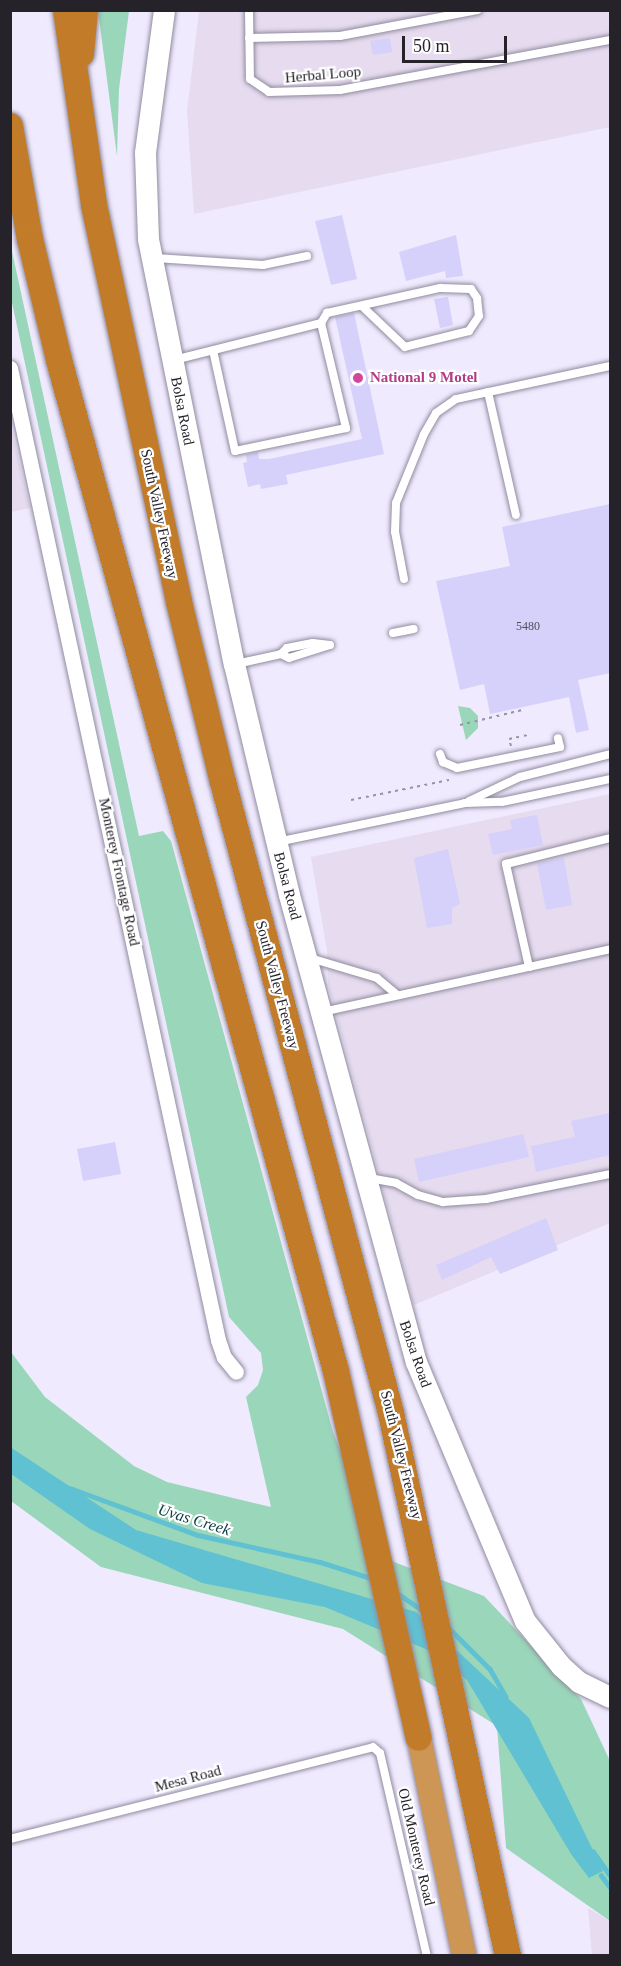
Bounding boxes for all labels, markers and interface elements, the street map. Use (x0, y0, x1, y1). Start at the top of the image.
scale bar (405, 24, 510, 62)
text: 50 m (413, 36, 450, 56)
street label: Herbal Loop (284, 63, 362, 87)
place label: National 9 Motel (370, 369, 477, 387)
marker: National 9 Motel (351, 371, 365, 385)
street label: Bolsa Road (167, 375, 197, 447)
street label: South Valley Freeway (136, 447, 182, 581)
house number: 5480 (516, 620, 540, 634)
street label: Monterey Frontage Road (95, 796, 143, 948)
street label: Bolsa Road (269, 850, 305, 922)
street label: South Valley Freeway (251, 919, 303, 1051)
street label: Bolsa Road (395, 1318, 435, 1390)
street label: South Valley Freeway (376, 1389, 426, 1521)
water label: Uvas Creek (156, 1500, 232, 1540)
street label: Mesa Road (153, 1762, 223, 1796)
street label: Old Monterey Road (394, 1787, 438, 1907)

